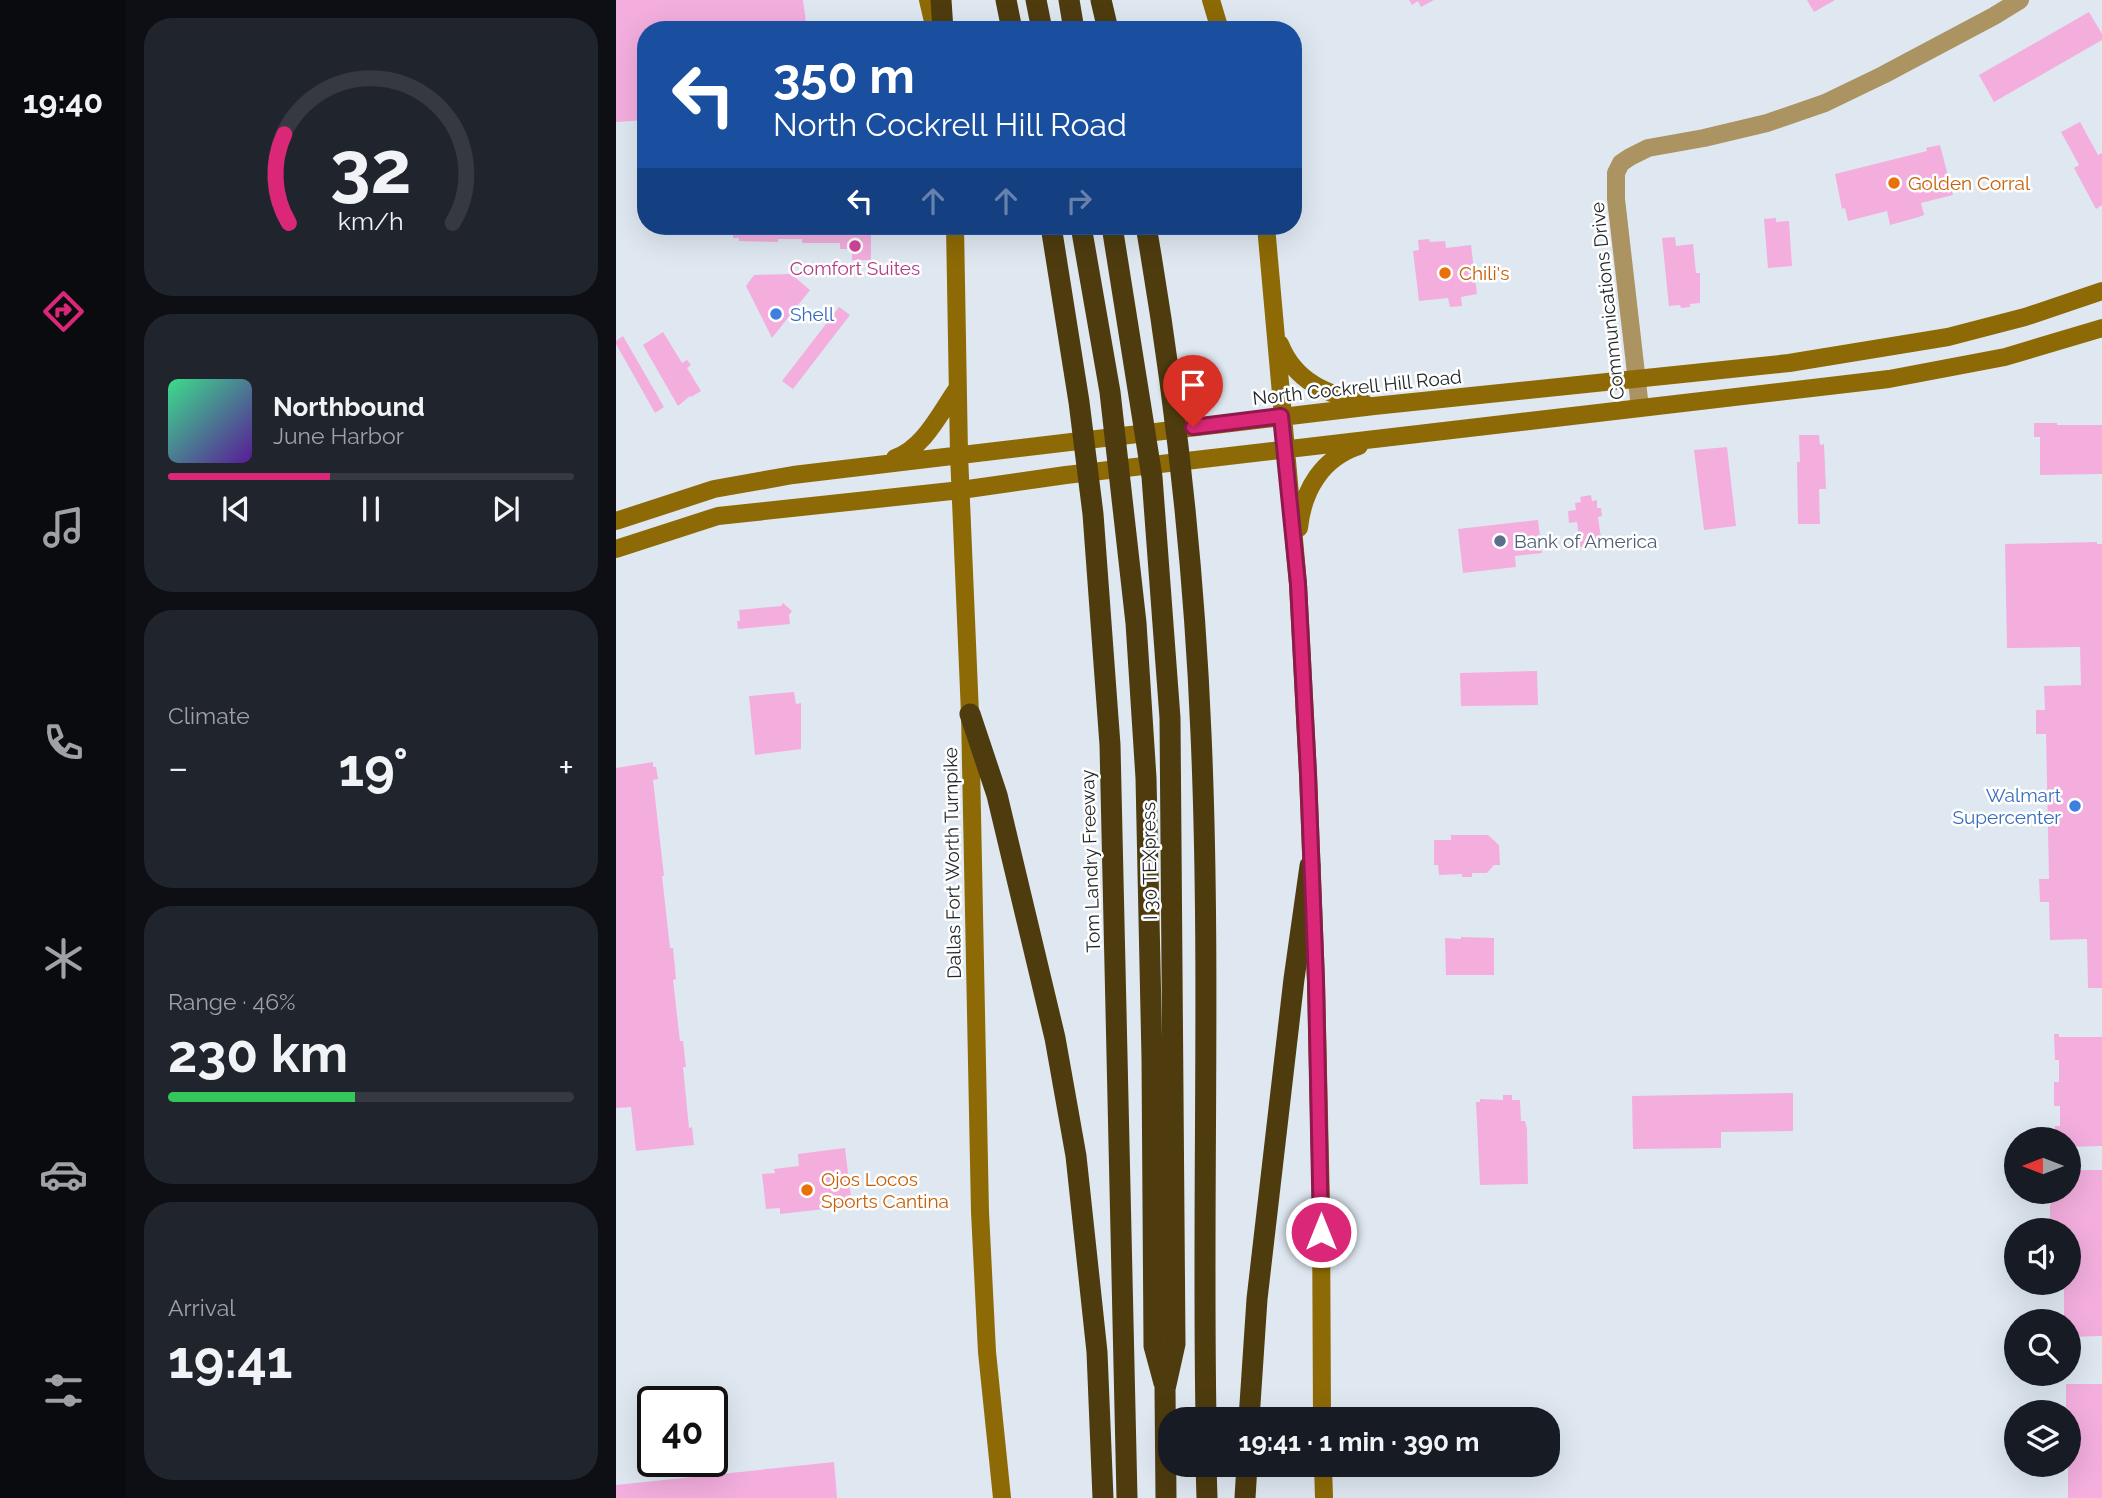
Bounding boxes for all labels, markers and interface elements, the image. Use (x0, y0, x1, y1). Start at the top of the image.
text: 350 m (773, 47, 915, 104)
icon: left (658, 49, 749, 140)
text: 19:40 (23, 83, 103, 120)
text: North Cockrell Hill Road (773, 106, 1127, 143)
text: 32 (330, 125, 412, 210)
place label: Golden Corral (1908, 172, 2031, 194)
marker: Golden Corral (1886, 175, 1902, 191)
icon: left (841, 182, 879, 220)
icon: ahead (914, 182, 952, 220)
icon: ahead (987, 182, 1025, 220)
icon: right (1060, 182, 1098, 220)
street label: Communications Drive (1586, 201, 1628, 401)
text: km/h (338, 206, 404, 236)
marker: Comfort Suites (847, 238, 863, 254)
place label: Comfort Suites (790, 257, 920, 279)
place label: Chili's (1459, 262, 1509, 284)
marker: Chili's (1437, 265, 1453, 281)
icon: directions (39, 287, 88, 336)
place label: Shell (790, 303, 835, 325)
marker: Shell (768, 306, 784, 322)
pin (1163, 355, 1223, 427)
street label: North Cockrell Hill Road (1251, 365, 1463, 409)
icon: arrive (1174, 366, 1212, 404)
text: Northbound (273, 392, 425, 422)
text: June Harbor (273, 422, 404, 449)
icon: previous (217, 490, 255, 528)
icon: pause (352, 490, 390, 528)
icon: next (487, 490, 525, 528)
icon: music (39, 503, 88, 552)
place label: Bank of America (1514, 530, 1657, 552)
marker: Bank of America (1492, 533, 1508, 549)
text: Climate (168, 702, 250, 729)
icon: phone (39, 718, 88, 767)
text: 19° (339, 737, 408, 798)
text: − (168, 745, 188, 790)
text: + (558, 745, 574, 790)
street label: Dallas Fort Worth Turnpike (939, 747, 965, 979)
street label: Tom Landry Freeway (1076, 769, 1104, 953)
place label: Walmart Supercenter (1952, 784, 2062, 828)
marker: Walmart Supercenter (2067, 798, 2083, 814)
street label: I 30 TEXpress (1137, 802, 1161, 920)
icon: climate (39, 934, 88, 983)
text: Range · 46% (168, 988, 295, 1015)
text: 230 km (168, 1023, 348, 1084)
north arrow (2004, 1127, 2081, 1204)
map controls (2004, 1127, 2081, 1477)
icon: car (39, 1150, 88, 1199)
place label: Ojos Locos Sports Cantina (821, 1168, 949, 1212)
marker: Ojos Locos Sports Cantina (799, 1182, 815, 1198)
position arrow (1284, 1195, 1358, 1269)
button: sound (2004, 1218, 2081, 1295)
text: Arrival (168, 1294, 235, 1321)
button: search (2004, 1309, 2081, 1386)
text: 19:41 (168, 1329, 293, 1390)
icon: filters (39, 1366, 88, 1415)
speed limit sign: 40 (637, 1386, 728, 1477)
button: layers (2004, 1400, 2081, 1477)
text: 19:41 · 1 min · 390 m (1239, 1427, 1479, 1457)

